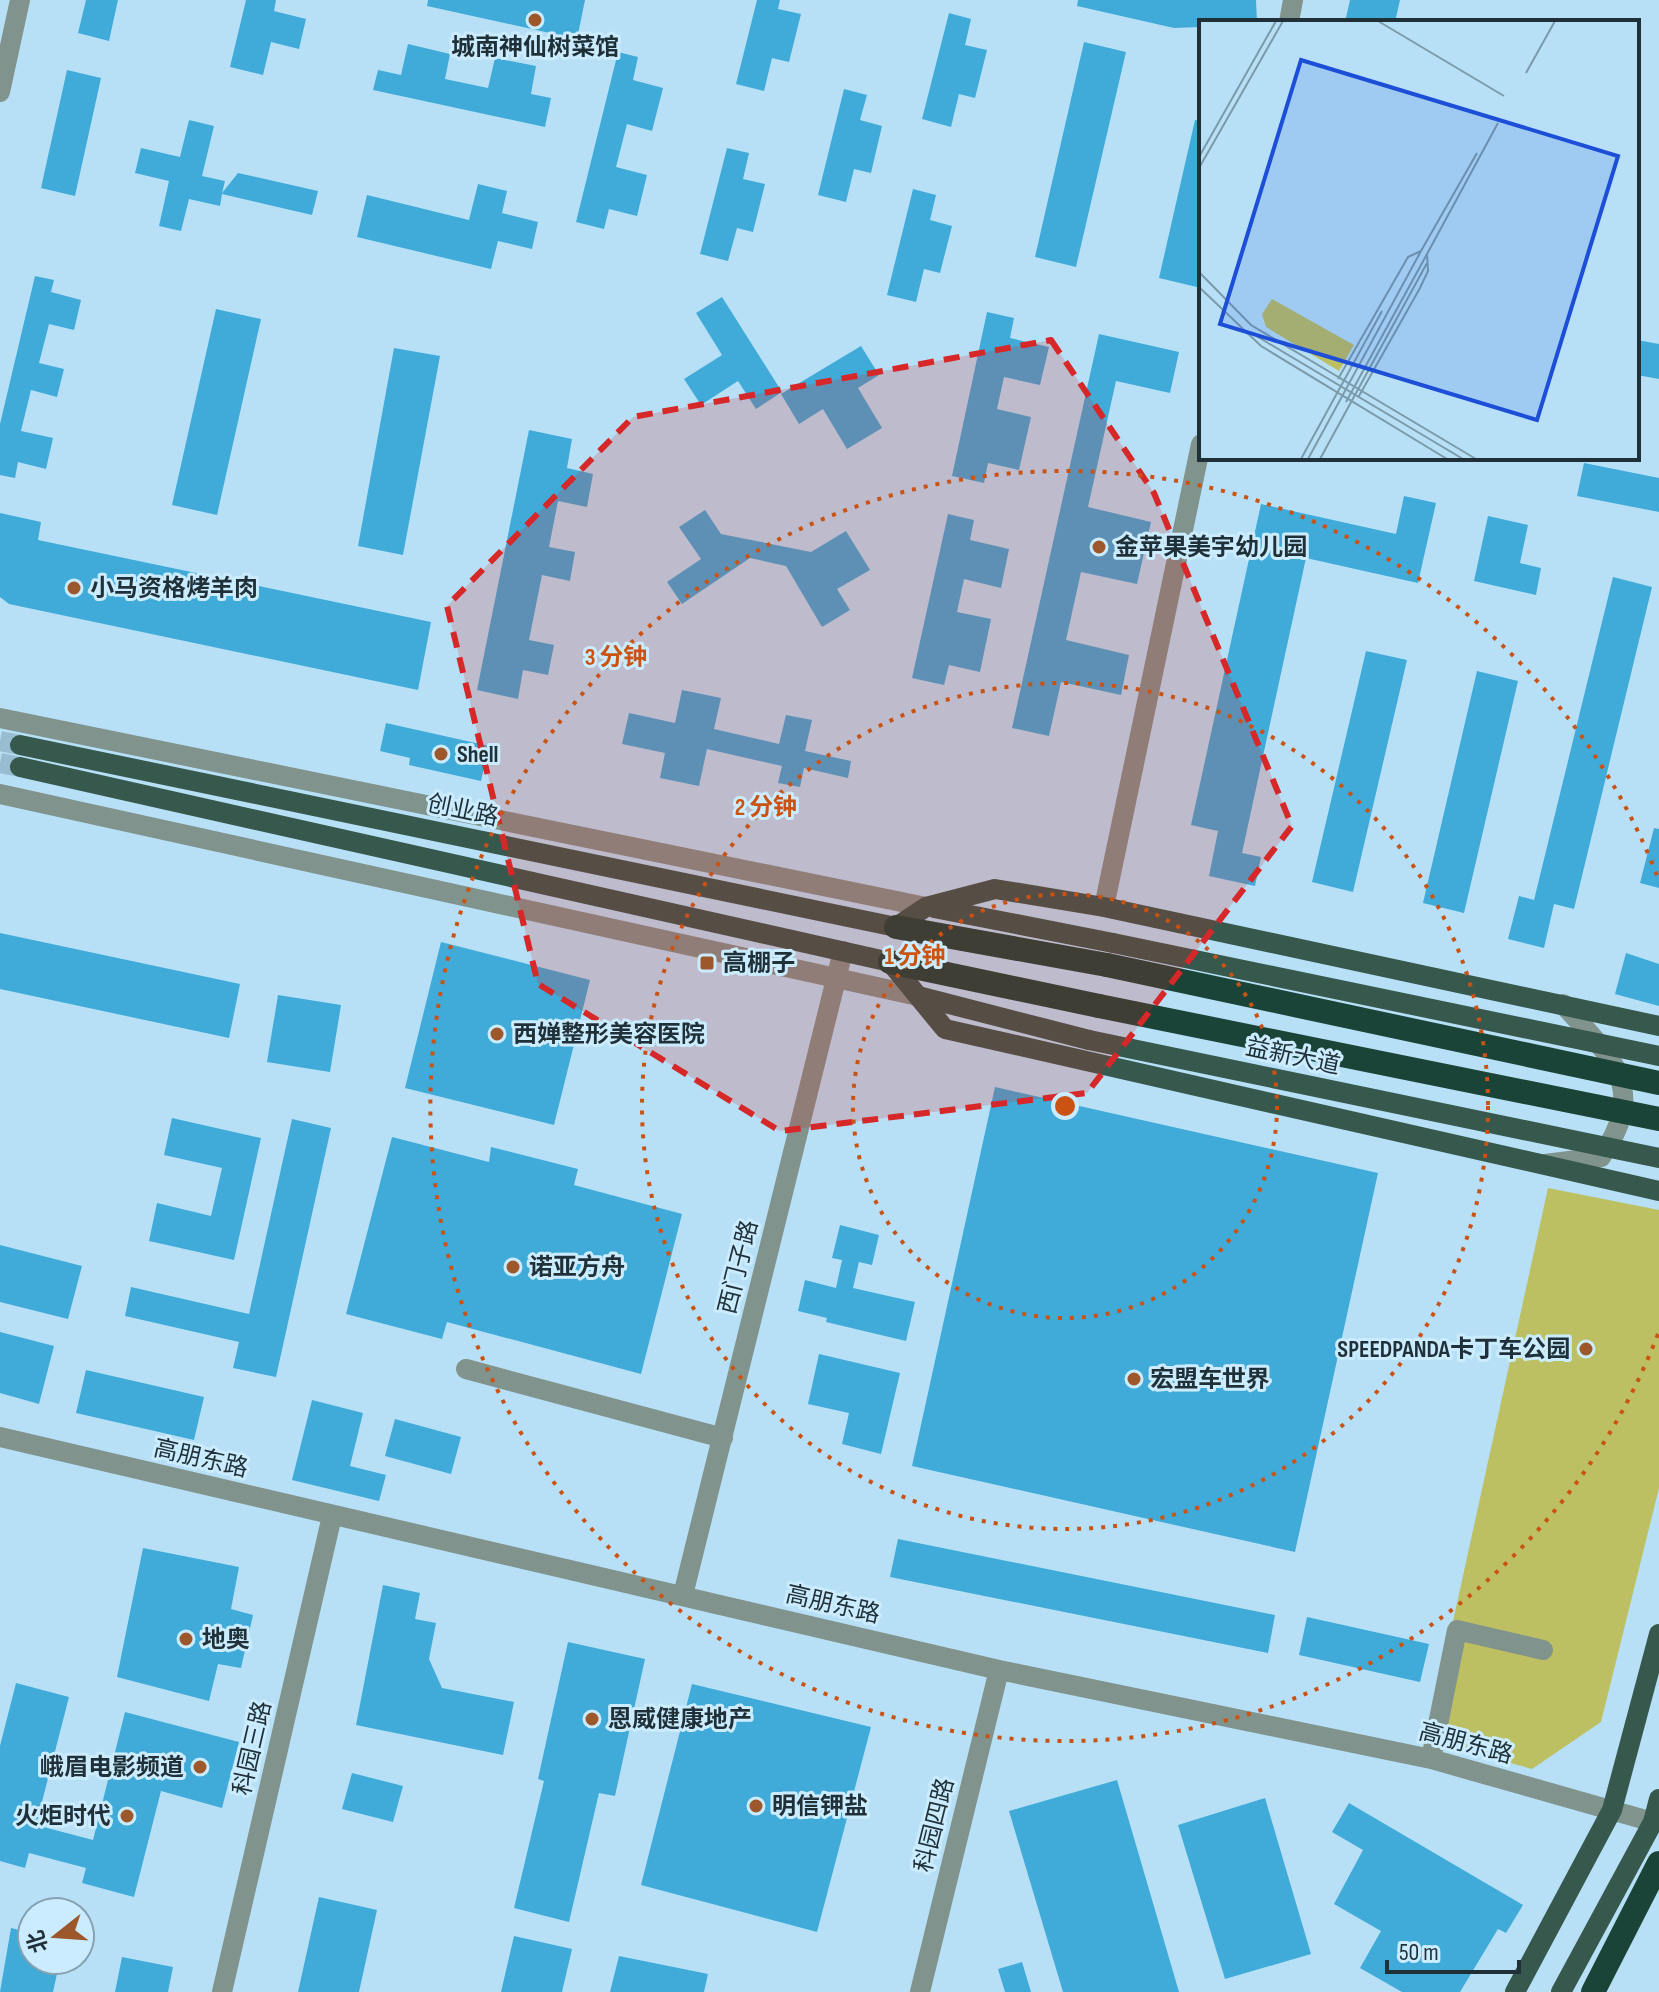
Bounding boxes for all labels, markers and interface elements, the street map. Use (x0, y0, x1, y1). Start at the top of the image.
marker: 城南神仙树菜馆 (526, 11, 544, 29)
inset map (1199, 20, 1639, 460)
place label: 城南神仙树菜馆 (451, 33, 619, 62)
place label: 金苹果美宇幼儿园 (1115, 533, 1307, 562)
marker: 金苹果美宇幼儿园 (1090, 538, 1108, 556)
place label: 小马资格烤羊肉 (90, 574, 258, 603)
marker: 小马资格烤羊肉 (65, 579, 83, 597)
text: 3 分钟 (585, 643, 647, 672)
place label: Shell (457, 740, 499, 769)
marker: Shell (432, 745, 450, 763)
street label: 创业路 (425, 789, 501, 832)
text: 2 分钟 (735, 793, 797, 822)
text: 1 分钟 (884, 942, 946, 971)
place label: 高棚子 (723, 949, 795, 978)
marker: 高棚子 (698, 954, 716, 972)
place label: 西婵整形美容医院 (513, 1020, 705, 1049)
marker: 西婵整形美容医院 (488, 1025, 506, 1043)
street label: 益新大道 (1243, 1032, 1343, 1081)
centre of rings (1051, 1092, 1079, 1120)
street label: 西门子路 (713, 1217, 764, 1317)
place label: 诺亚方舟 (529, 1253, 625, 1282)
marker: 诺亚方舟 (504, 1258, 522, 1276)
place label: SPEEDPANDA卡丁车公园 (1337, 1335, 1570, 1364)
marker: SPEEDPANDA卡丁车公园 (1577, 1340, 1595, 1358)
place label: 宏盟车世界 (1150, 1365, 1270, 1394)
marker: 宏盟车世界 (1125, 1370, 1143, 1388)
street label: 高朋东路 (151, 1434, 251, 1483)
street label: 高朋东路 (783, 1580, 883, 1629)
place label: 地奥 (202, 1625, 250, 1654)
marker: 地奥 (177, 1630, 195, 1648)
street label: 科园三路 (228, 1698, 277, 1798)
place label: 恩威健康地产 (608, 1705, 752, 1734)
marker: 恩威健康地产 (583, 1710, 601, 1728)
street label: 高朋东路 (1416, 1717, 1516, 1770)
place label: 峨眉电影频道 (40, 1753, 184, 1782)
marker: 峨眉电影频道 (191, 1758, 209, 1776)
street label: 科园四路 (909, 1775, 960, 1875)
place label: 明信钾盐 (772, 1792, 868, 1821)
marker: 明信钾盐 (747, 1797, 765, 1815)
place label: 火炬时代 (15, 1802, 111, 1831)
marker: 火炬时代 (118, 1807, 136, 1825)
north arrow (16, 1896, 96, 1976)
scale bar (1387, 1924, 1519, 1974)
text: 北 (22, 1927, 54, 1956)
text: 50 m (1399, 1938, 1439, 1967)

